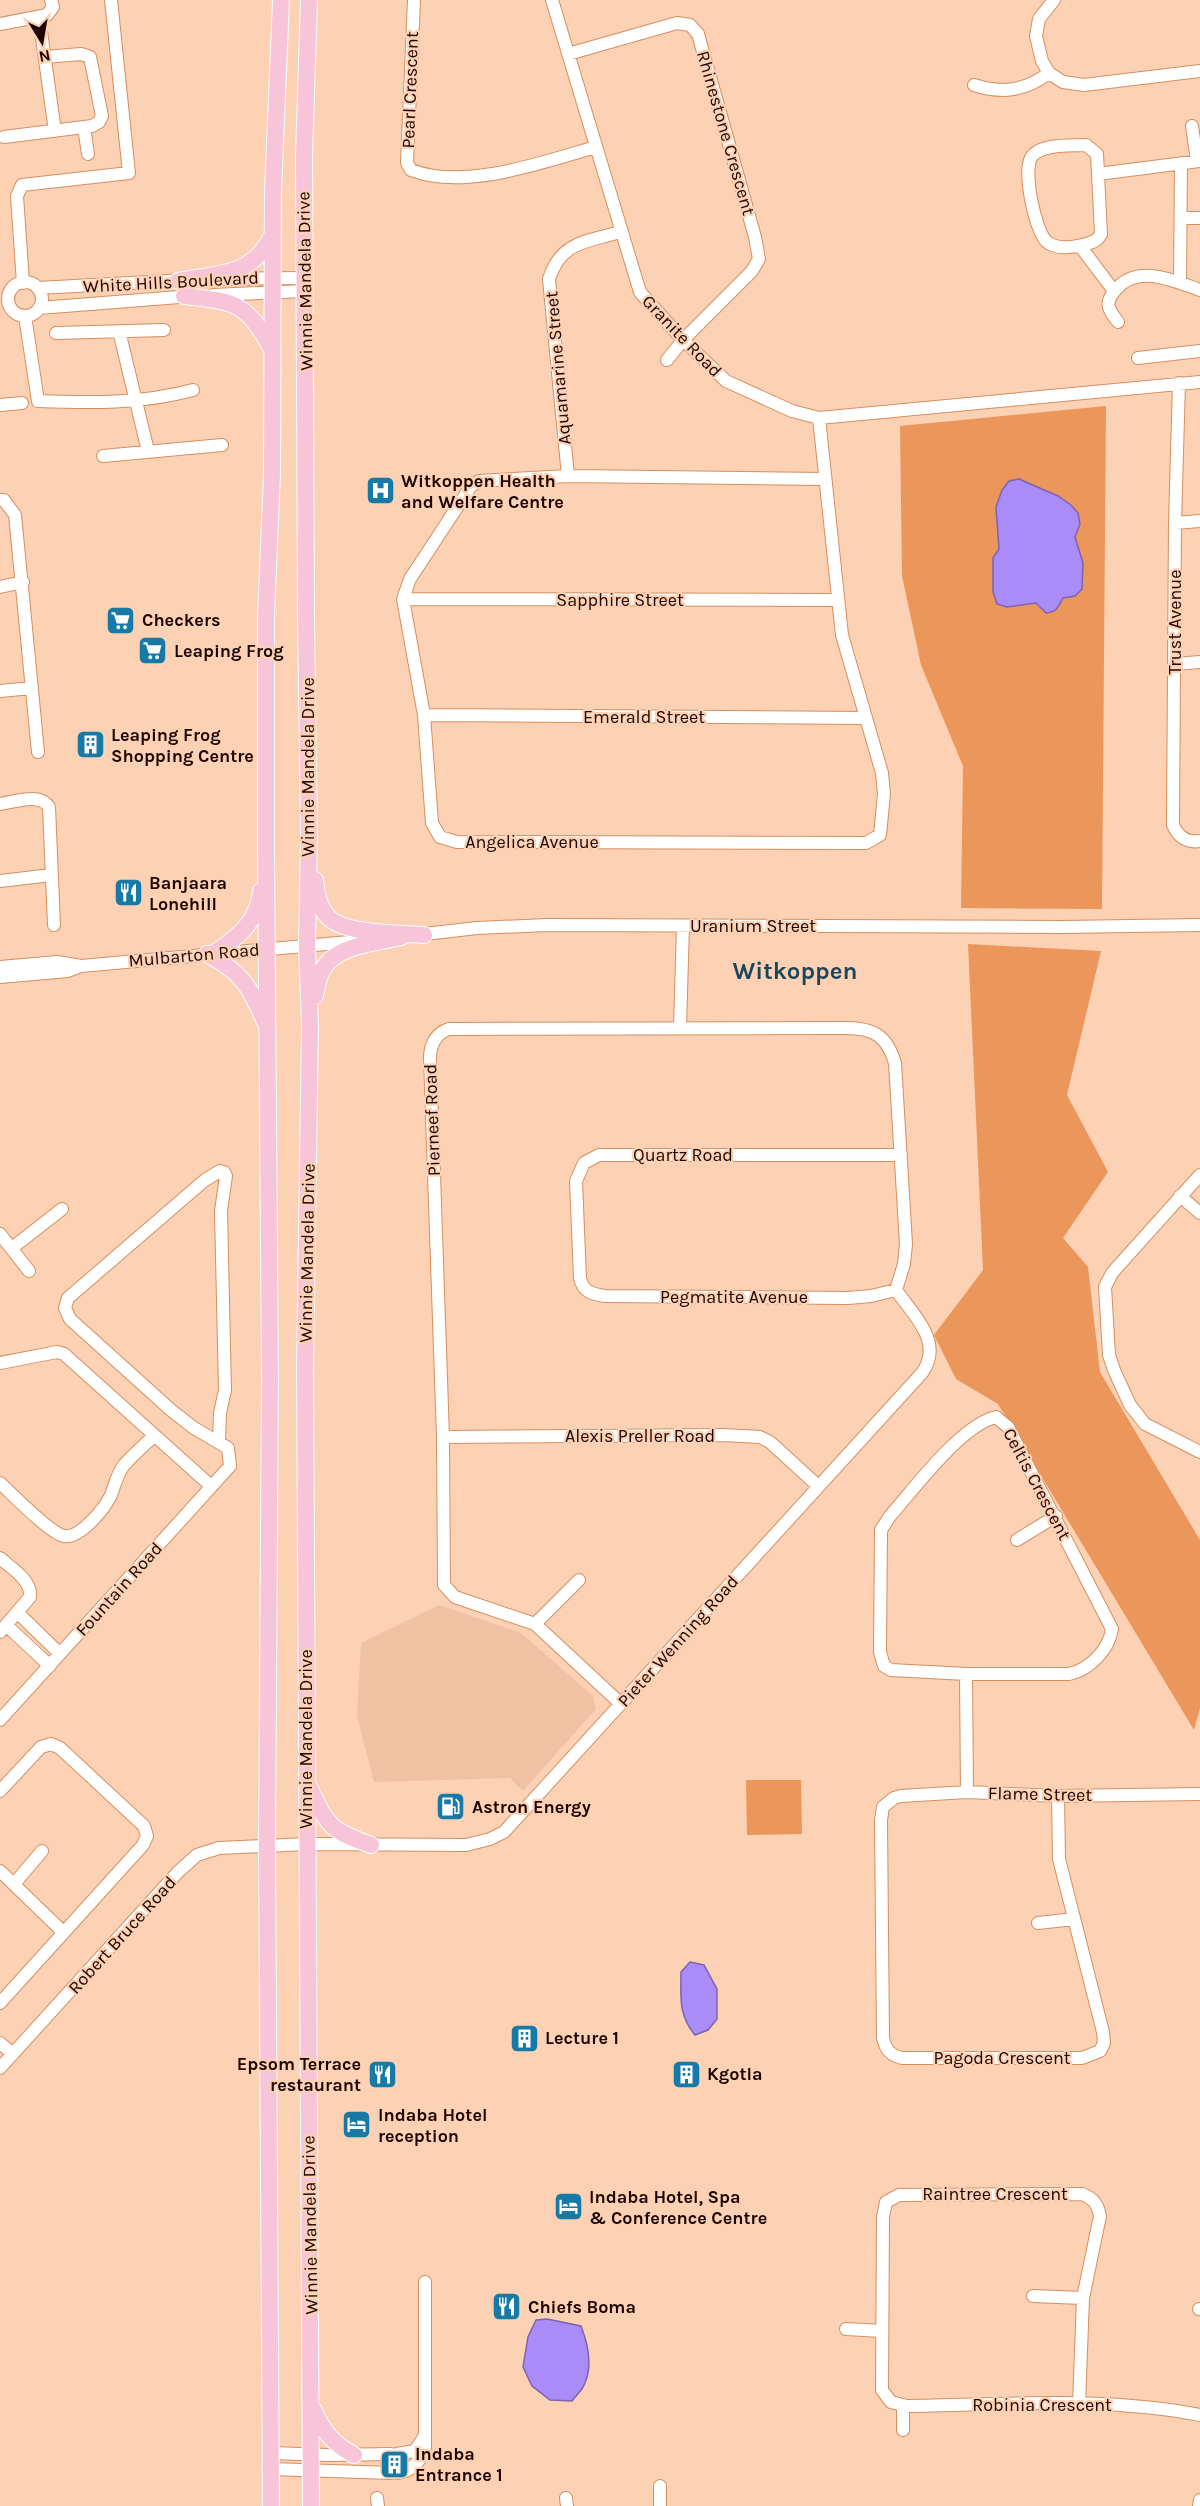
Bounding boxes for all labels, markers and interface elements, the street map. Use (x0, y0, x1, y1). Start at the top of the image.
north arrow (12, 12, 72, 72)
street label: Pearl Crescent (397, 31, 423, 149)
text: N (37, 46, 52, 67)
street label: Rhinestone Crescent (692, 48, 760, 218)
street label: Winnie Mandela Drive (292, 191, 318, 371)
street label: White Hills Boulevard (82, 266, 260, 298)
street label: Aquamarine Street (540, 290, 576, 446)
street label: Granite Road (637, 290, 727, 382)
place label: Witkoppen Health and Welfare Centre (401, 470, 564, 513)
hospital icon: Witkoppen Health and Welfare Centre (364, 475, 396, 507)
street label: Trust Avenue (1164, 570, 1186, 674)
street label: Sapphire Street (556, 589, 684, 611)
supermarket icon: Checkers (105, 604, 137, 636)
place label: Checkers (142, 609, 220, 631)
supermarket icon: Leaping Frog (137, 635, 169, 667)
place label: Leaping Frog (174, 640, 284, 662)
street label: Winnie Mandela Drive (297, 677, 319, 857)
street label: Emerald Street (583, 706, 705, 728)
place label: Leaping Frog Shopping Centre (111, 724, 254, 767)
building icon: Leaping Frog Shopping Centre (74, 729, 106, 761)
street label: Angelica Avenue (465, 831, 599, 853)
place label: Banjaara Lonehill (149, 872, 227, 915)
restaurant icon: Banjaara Lonehill (112, 877, 144, 909)
street label: Uranium Street (690, 915, 816, 937)
street label: Mulbarton Road (128, 938, 260, 972)
district label: Witkoppen (733, 957, 857, 985)
street label: Pierneef Road (419, 1063, 445, 1177)
street label: Quartz Road (633, 1144, 733, 1166)
street label: Winnie Mandela Drive (294, 1163, 320, 1343)
street label: Pegmatite Avenue (660, 1286, 808, 1308)
street label: Celtis Crescent (998, 1424, 1076, 1544)
street label: Alexis Preller Road (565, 1425, 715, 1447)
street label: Fountain Road (71, 1537, 167, 1641)
street label: Pieter Wenning Road (613, 1570, 743, 1712)
street label: Winnie Mandela Drive (295, 1649, 317, 1829)
street label: Flame Street (988, 1782, 1092, 1806)
fuel station icon: Astron Energy (435, 1791, 467, 1823)
place label: Astron Energy (472, 1796, 591, 1818)
street label: Robert Bruce Road (63, 1871, 181, 1999)
building icon: Lecture 1 (508, 2022, 540, 2054)
place label: Lecture 1 (545, 2027, 619, 2049)
street label: Pagoda Crescent (933, 2047, 1071, 2069)
place label: Epsom Terrace restaurant (237, 2053, 361, 2096)
restaurant icon: Epsom Terrace restaurant (366, 2058, 398, 2090)
building icon: Kgotla (670, 2058, 702, 2090)
place label: Kgotla (707, 2063, 763, 2085)
place label: Indaba Hotel reception (378, 2104, 487, 2147)
hotel icon: Indaba Hotel reception (341, 2109, 373, 2141)
street label: Winnie Mandela Drive (297, 2135, 323, 2315)
street label: Raintree Crescent (922, 2183, 1068, 2205)
place label: Indaba Hotel, Spa & Conference Centre (589, 2186, 767, 2229)
hotel icon: Indaba Hotel, Spa & Conference Centre (552, 2191, 584, 2223)
restaurant icon: Chiefs Boma (491, 2291, 523, 2323)
place label: Chiefs Boma (528, 2296, 636, 2318)
street label: Robinia Crescent (972, 2394, 1112, 2416)
place label: Indaba Entrance 1 (415, 2443, 503, 2486)
building icon: Indaba Entrance 1 (378, 2448, 410, 2480)

